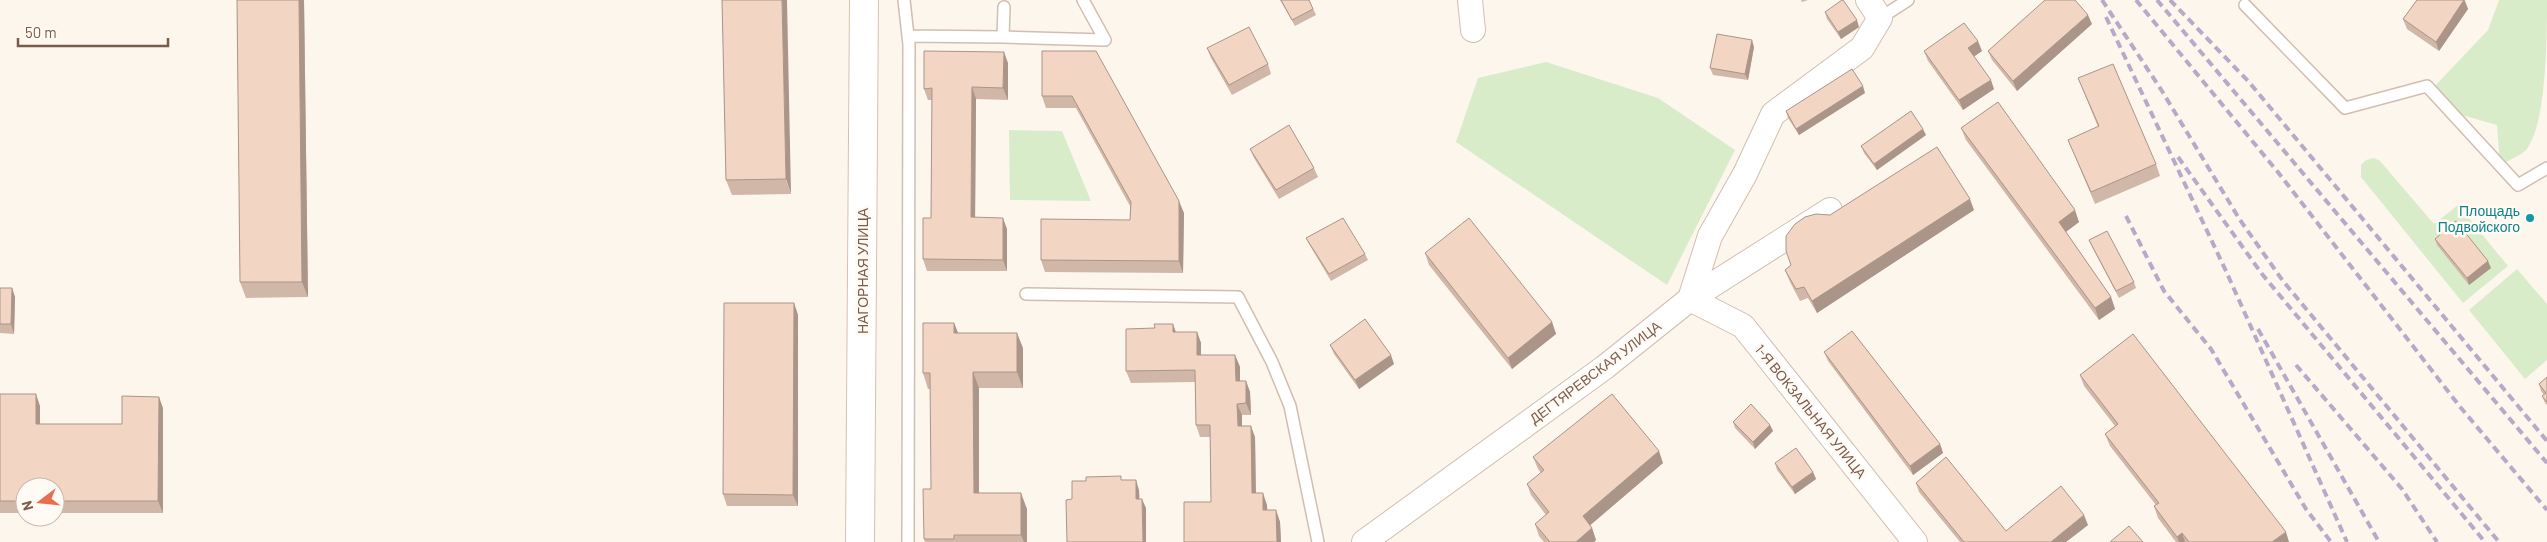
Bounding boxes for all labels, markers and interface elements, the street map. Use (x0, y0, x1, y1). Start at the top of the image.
scale bar (18, 15, 168, 47)
text: 50 m (25, 23, 57, 41)
place label: Площадь Подвойского (2438, 202, 2520, 235)
street label: НАГОРНАЯ УЛИЦА (854, 207, 871, 334)
marker: Площадь Подвойского (2524, 212, 2536, 224)
street label: ДЕГТЯРЕВСКАЯ УЛИЦА (1526, 317, 1665, 427)
street label: 1-Я ВОКЗАЛЬНАЯ УЛИЦА (1752, 341, 1871, 482)
north arrow (15, 477, 65, 527)
text: N (18, 499, 36, 513)

